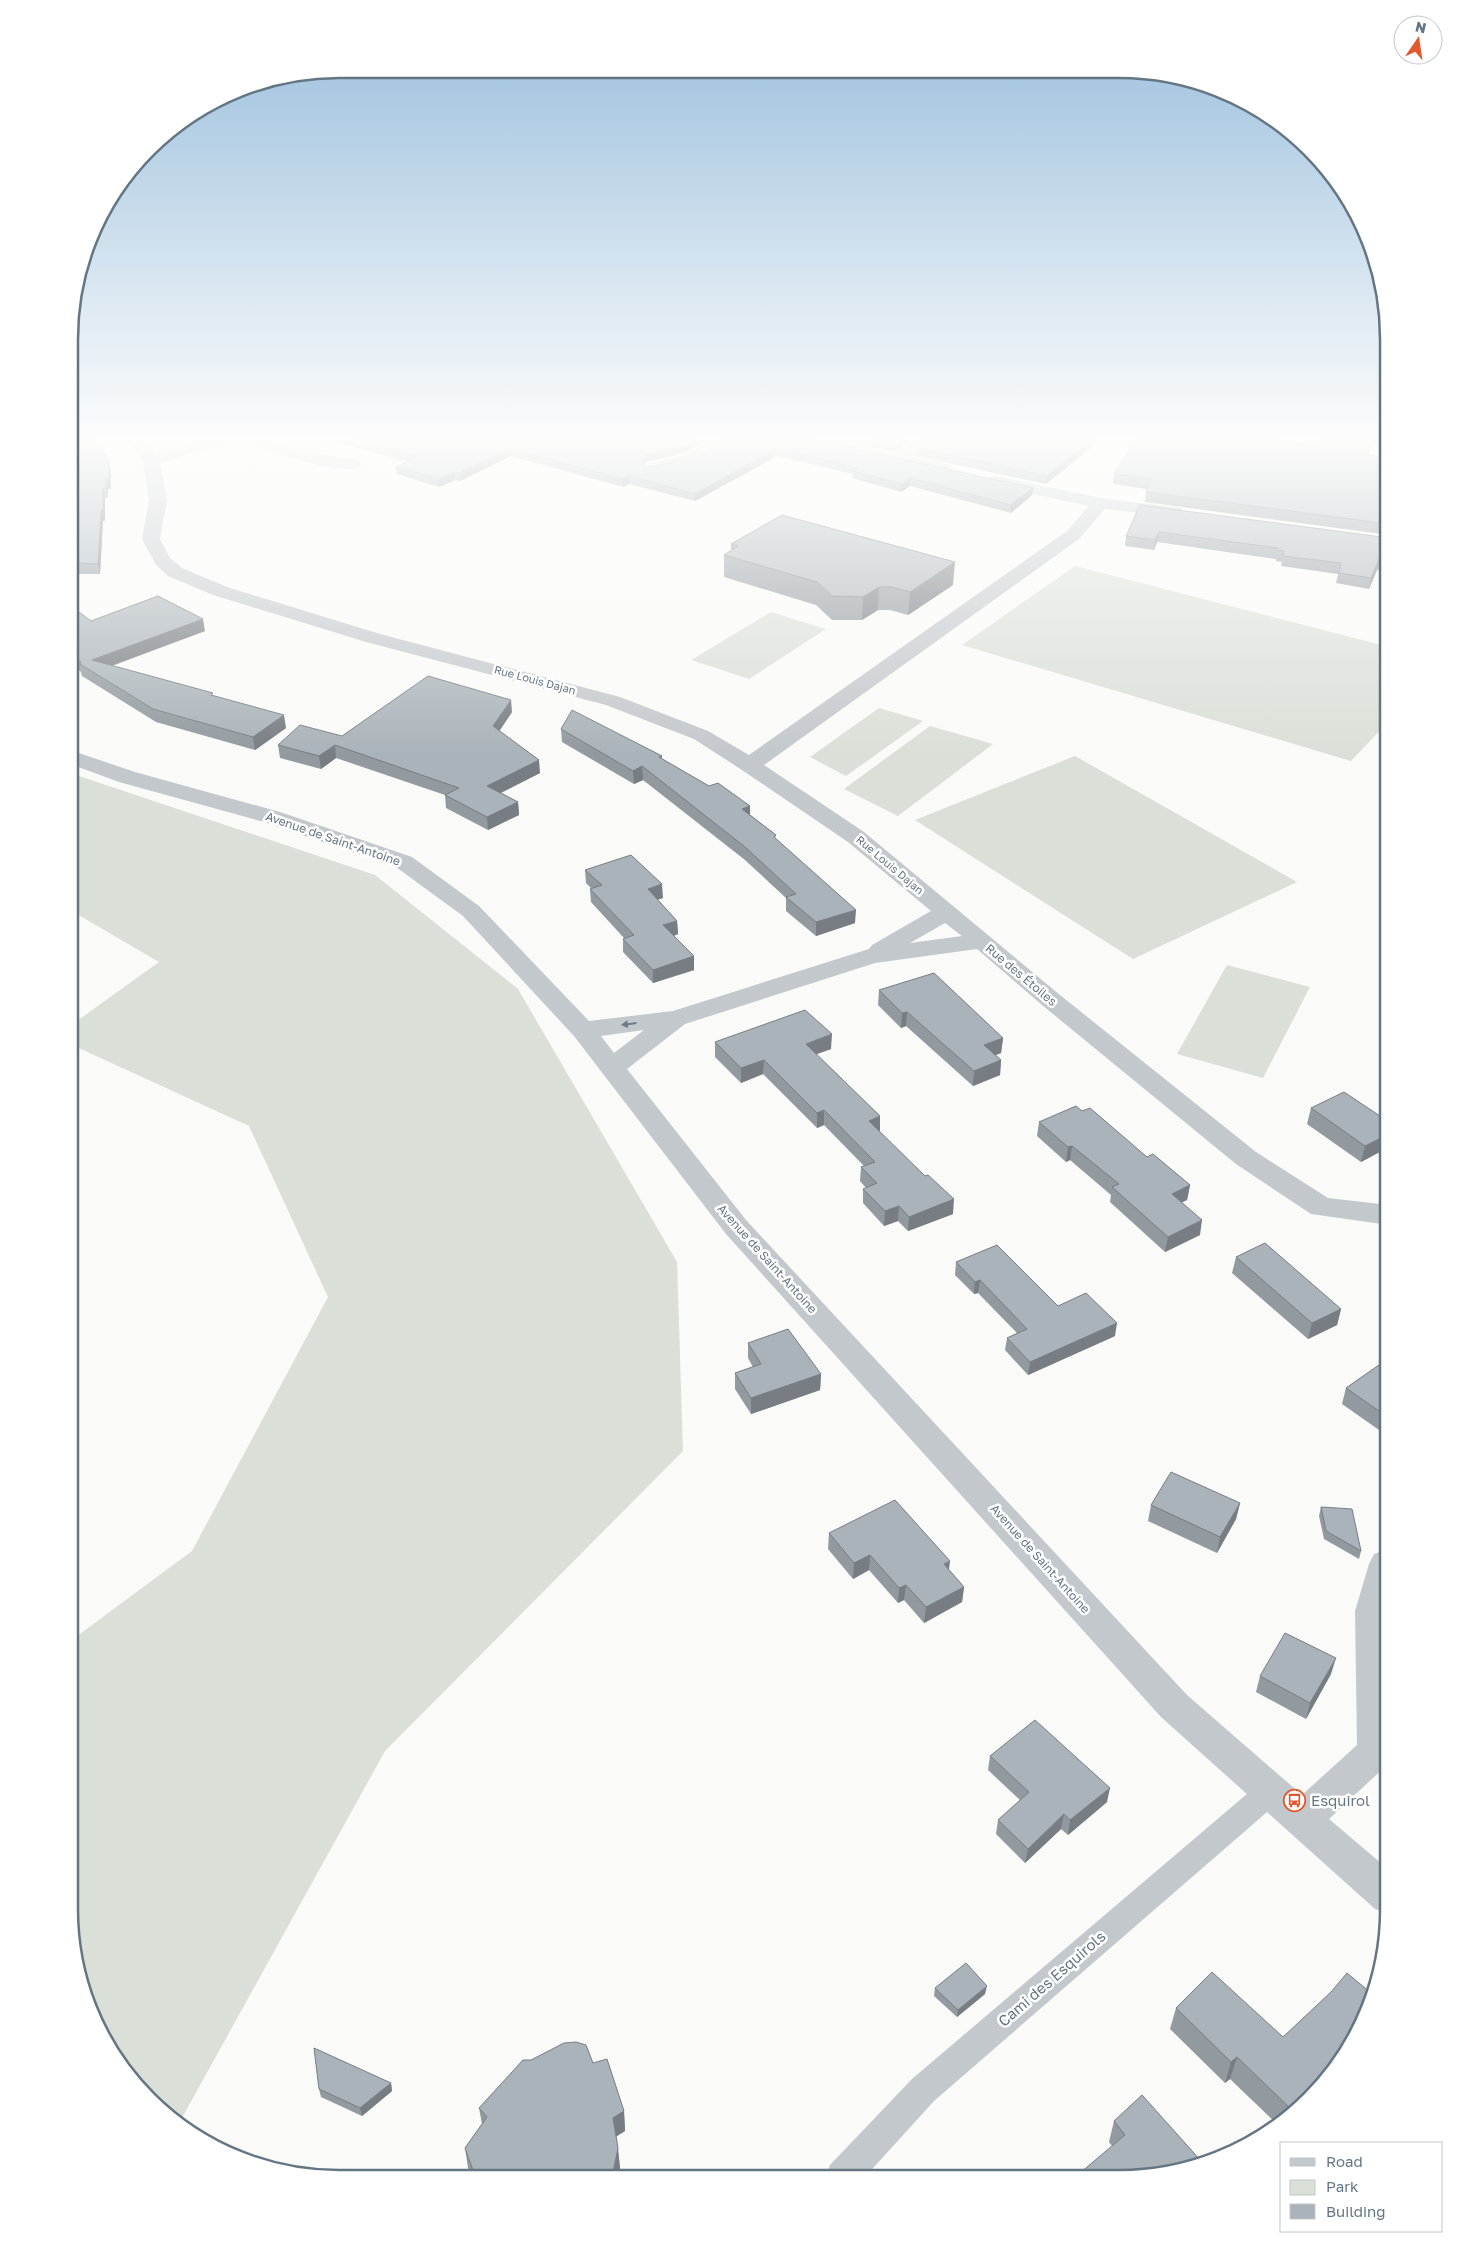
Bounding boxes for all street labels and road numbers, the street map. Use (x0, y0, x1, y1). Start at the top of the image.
street label: Rue Louis Dajan (493, 662, 577, 697)
street label: Avenue de Saint-Antoine (264, 808, 403, 869)
street label: Rue Louis Dajan (854, 833, 927, 897)
street label: Rue des Étoiles (983, 940, 1060, 1009)
street label: Avenue de Saint-Antoine (714, 1201, 820, 1316)
street label: Avenue de Saint-Antoine (987, 1501, 1093, 1616)
street label: Cami des Esquirols (994, 1927, 1109, 2030)

